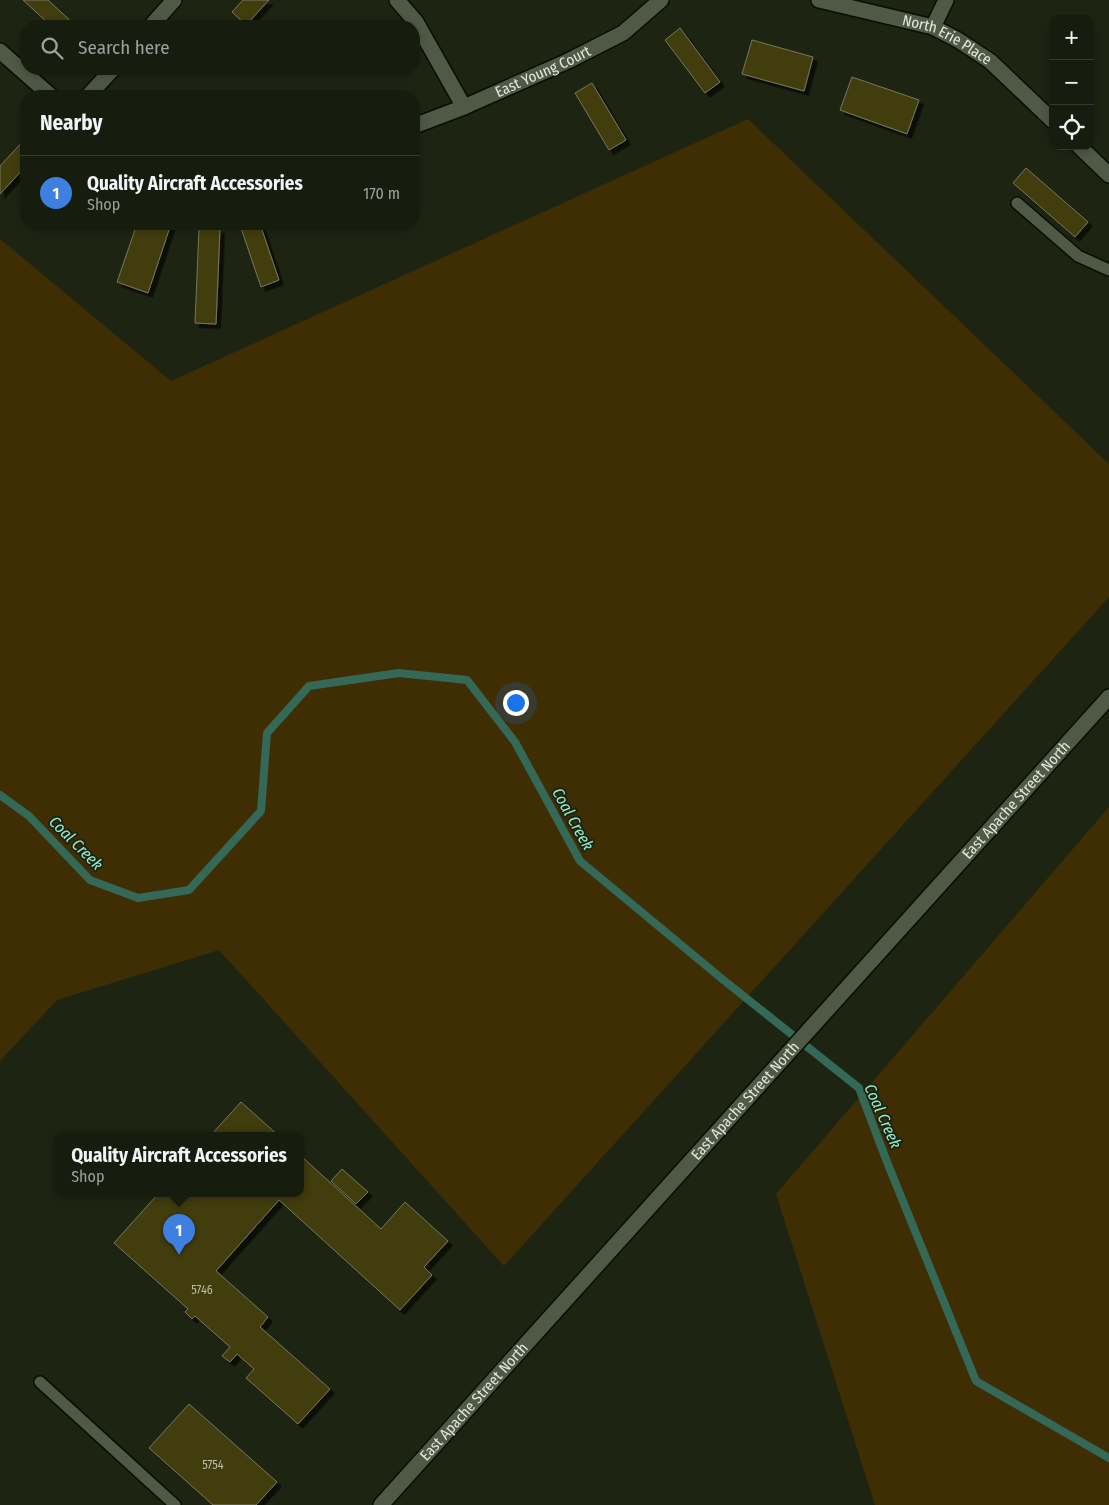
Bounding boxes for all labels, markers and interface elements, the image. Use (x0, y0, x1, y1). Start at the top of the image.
street label: North Erie Place (901, 11, 995, 69)
map controls (1049, 15, 1094, 150)
button: + (1049, 15, 1094, 60)
search box (20, 20, 420, 75)
icon: search (38, 34, 66, 62)
text: Search here (78, 36, 170, 59)
street label: East Young Court (492, 42, 594, 101)
button: − (1049, 60, 1094, 105)
button: locate (1049, 105, 1094, 150)
text: Nearby (40, 110, 102, 136)
text: Quality Aircraft Accessories (87, 172, 303, 195)
text: 1 (53, 184, 59, 203)
text: 170 m (363, 184, 400, 203)
text: Shop (87, 195, 120, 214)
your location (503, 690, 529, 716)
street label: East Apache Street North (958, 737, 1074, 863)
water label: Coal Creek (548, 785, 598, 854)
water label: Coal Creek (45, 812, 107, 874)
street label: East Apache Street North (687, 1038, 803, 1164)
water label: Coal Creek (860, 1081, 906, 1151)
popup (54, 1132, 304, 1197)
text: Quality Aircraft Accessories (71, 1144, 287, 1167)
text: Shop (71, 1167, 104, 1186)
pin: 1 (163, 1214, 195, 1255)
house number: 5746 (191, 1283, 213, 1297)
street label: East Apache Street North (416, 1339, 532, 1465)
house number: 5754 (202, 1458, 224, 1472)

